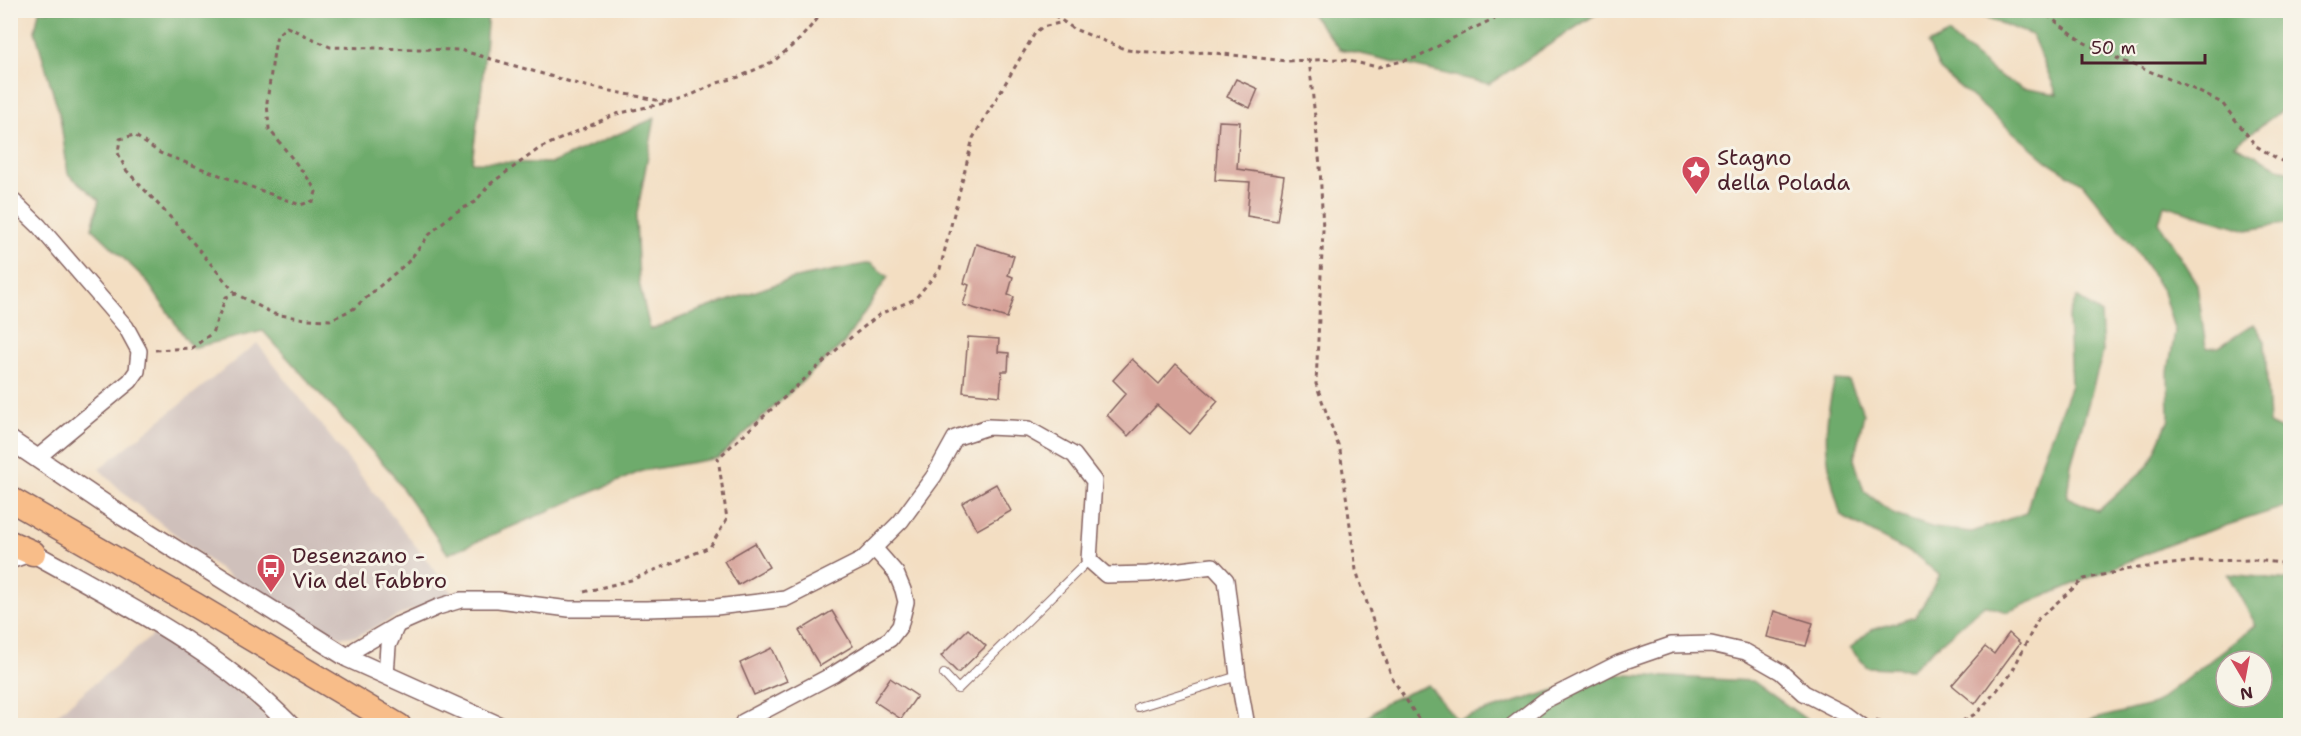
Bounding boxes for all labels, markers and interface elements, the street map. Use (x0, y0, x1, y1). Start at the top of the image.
scale bar (2082, 27, 2205, 65)
text: 50 m (2091, 36, 2136, 60)
place label: Stagno della Polada (1717, 143, 1851, 197)
place icon: Stagno della Polada (1680, 154, 1712, 196)
place label: Desenzano - Via del Fabbro (292, 541, 447, 595)
bus stop icon: Desenzano - Via del Fabbro (255, 552, 287, 594)
north arrow (2214, 649, 2274, 709)
text: N (2238, 682, 2255, 705)

